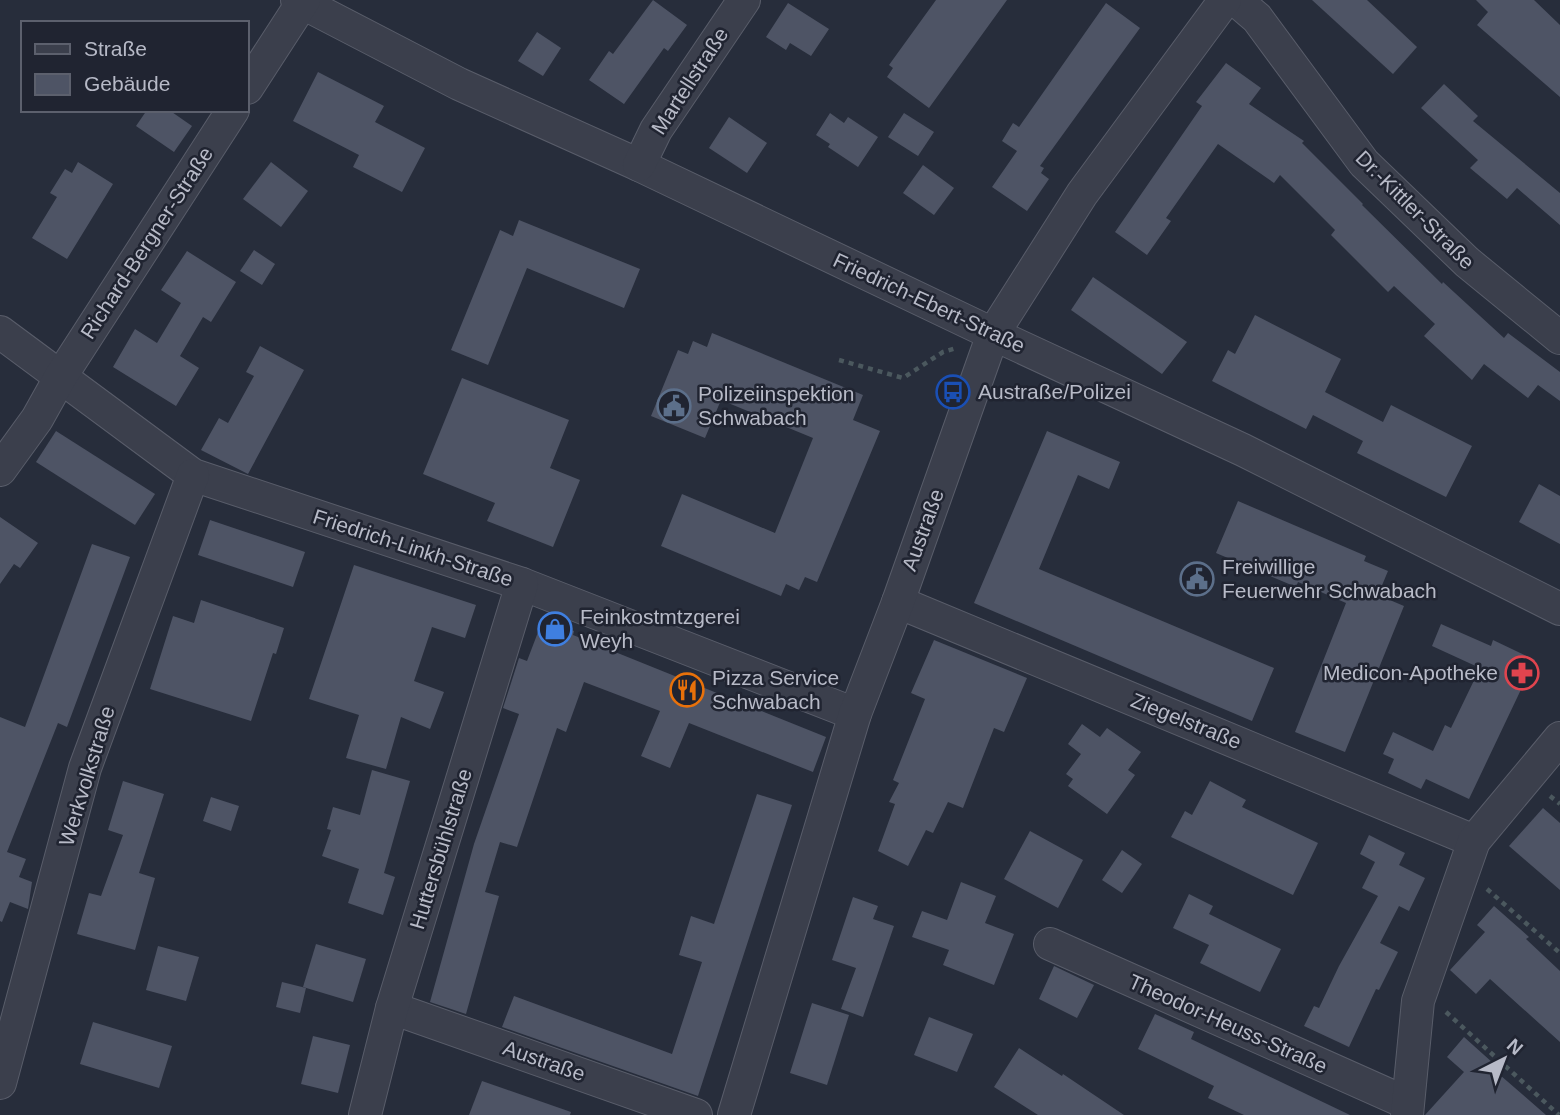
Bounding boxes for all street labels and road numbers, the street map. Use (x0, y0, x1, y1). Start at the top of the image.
street label: Martellstraße (647, 23, 733, 138)
street label: Richard-Bergner-Straße (76, 142, 217, 343)
street label: Dr.-Kittler-Straße (1352, 146, 1479, 273)
street label: Friedrich-Ebert-Straße (830, 248, 1029, 357)
street label: Austraße (897, 486, 948, 574)
street label: Friedrich-Linkh-Straße (310, 504, 516, 591)
street label: Ziegelstraße (1128, 688, 1245, 753)
street label: Werkvolkstraße (54, 703, 119, 849)
street label: Huttersbühlstraße (405, 766, 476, 932)
street label: Theodor-Heuss-Straße (1125, 969, 1331, 1078)
street label: Austraße (500, 1036, 588, 1085)

